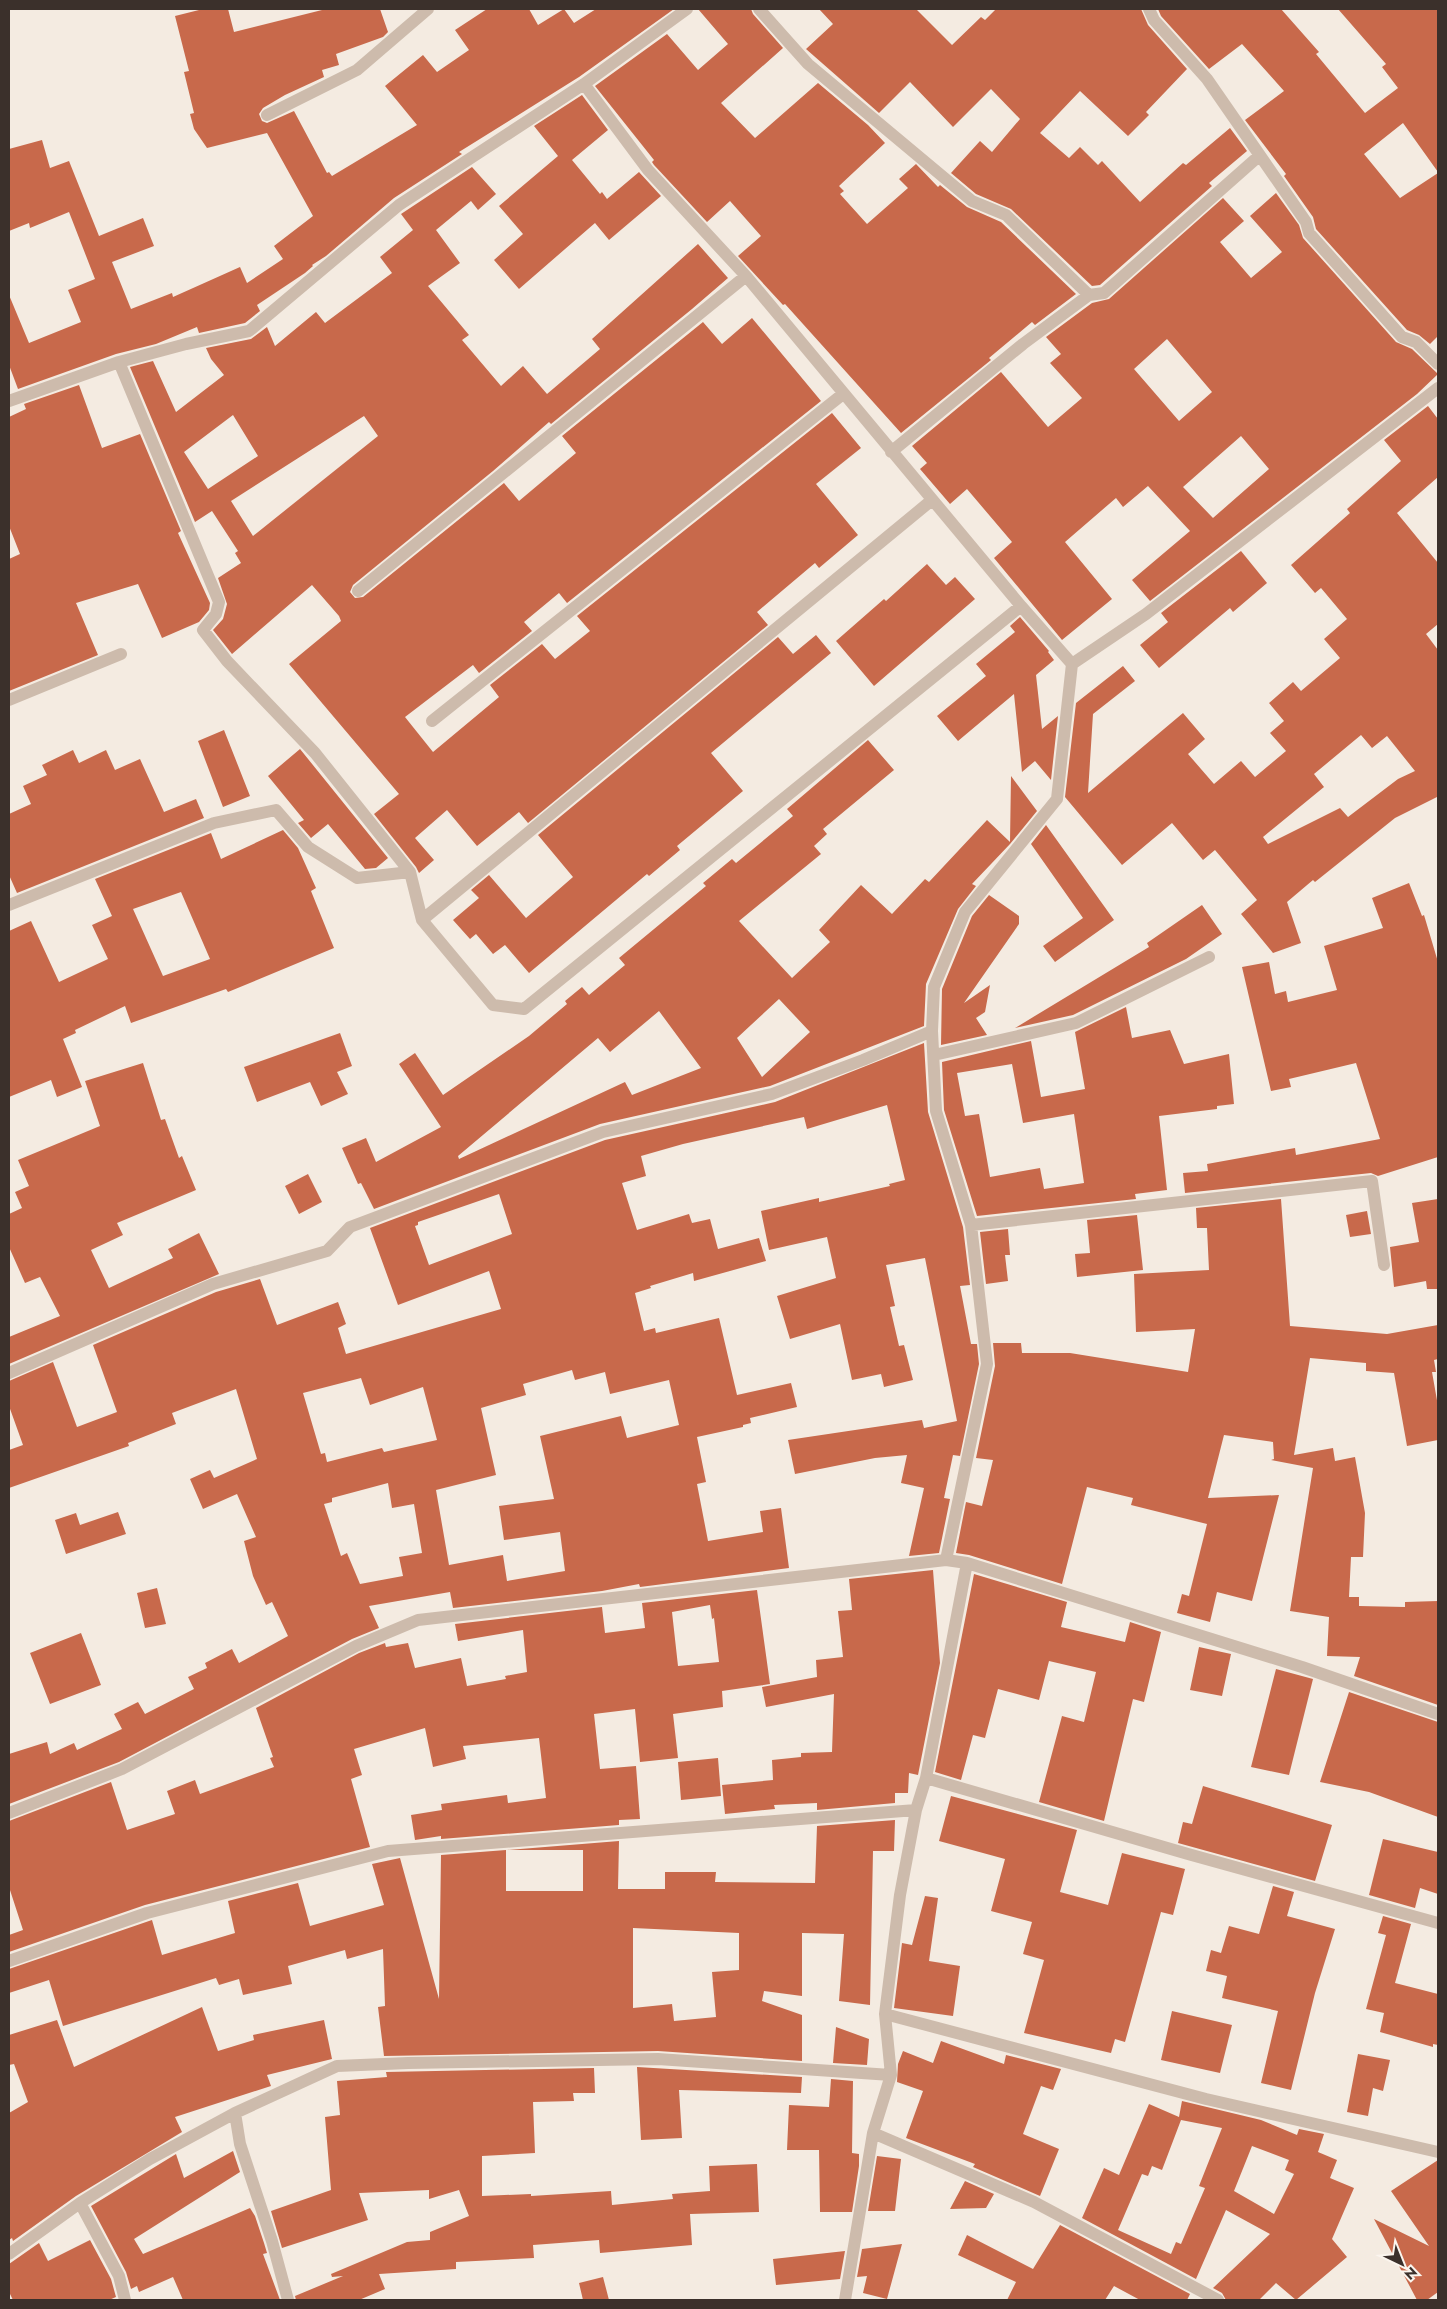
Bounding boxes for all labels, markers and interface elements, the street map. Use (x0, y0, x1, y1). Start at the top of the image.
north arrow (1377, 2239, 1427, 2289)
text: N (1400, 2262, 1422, 2285)

